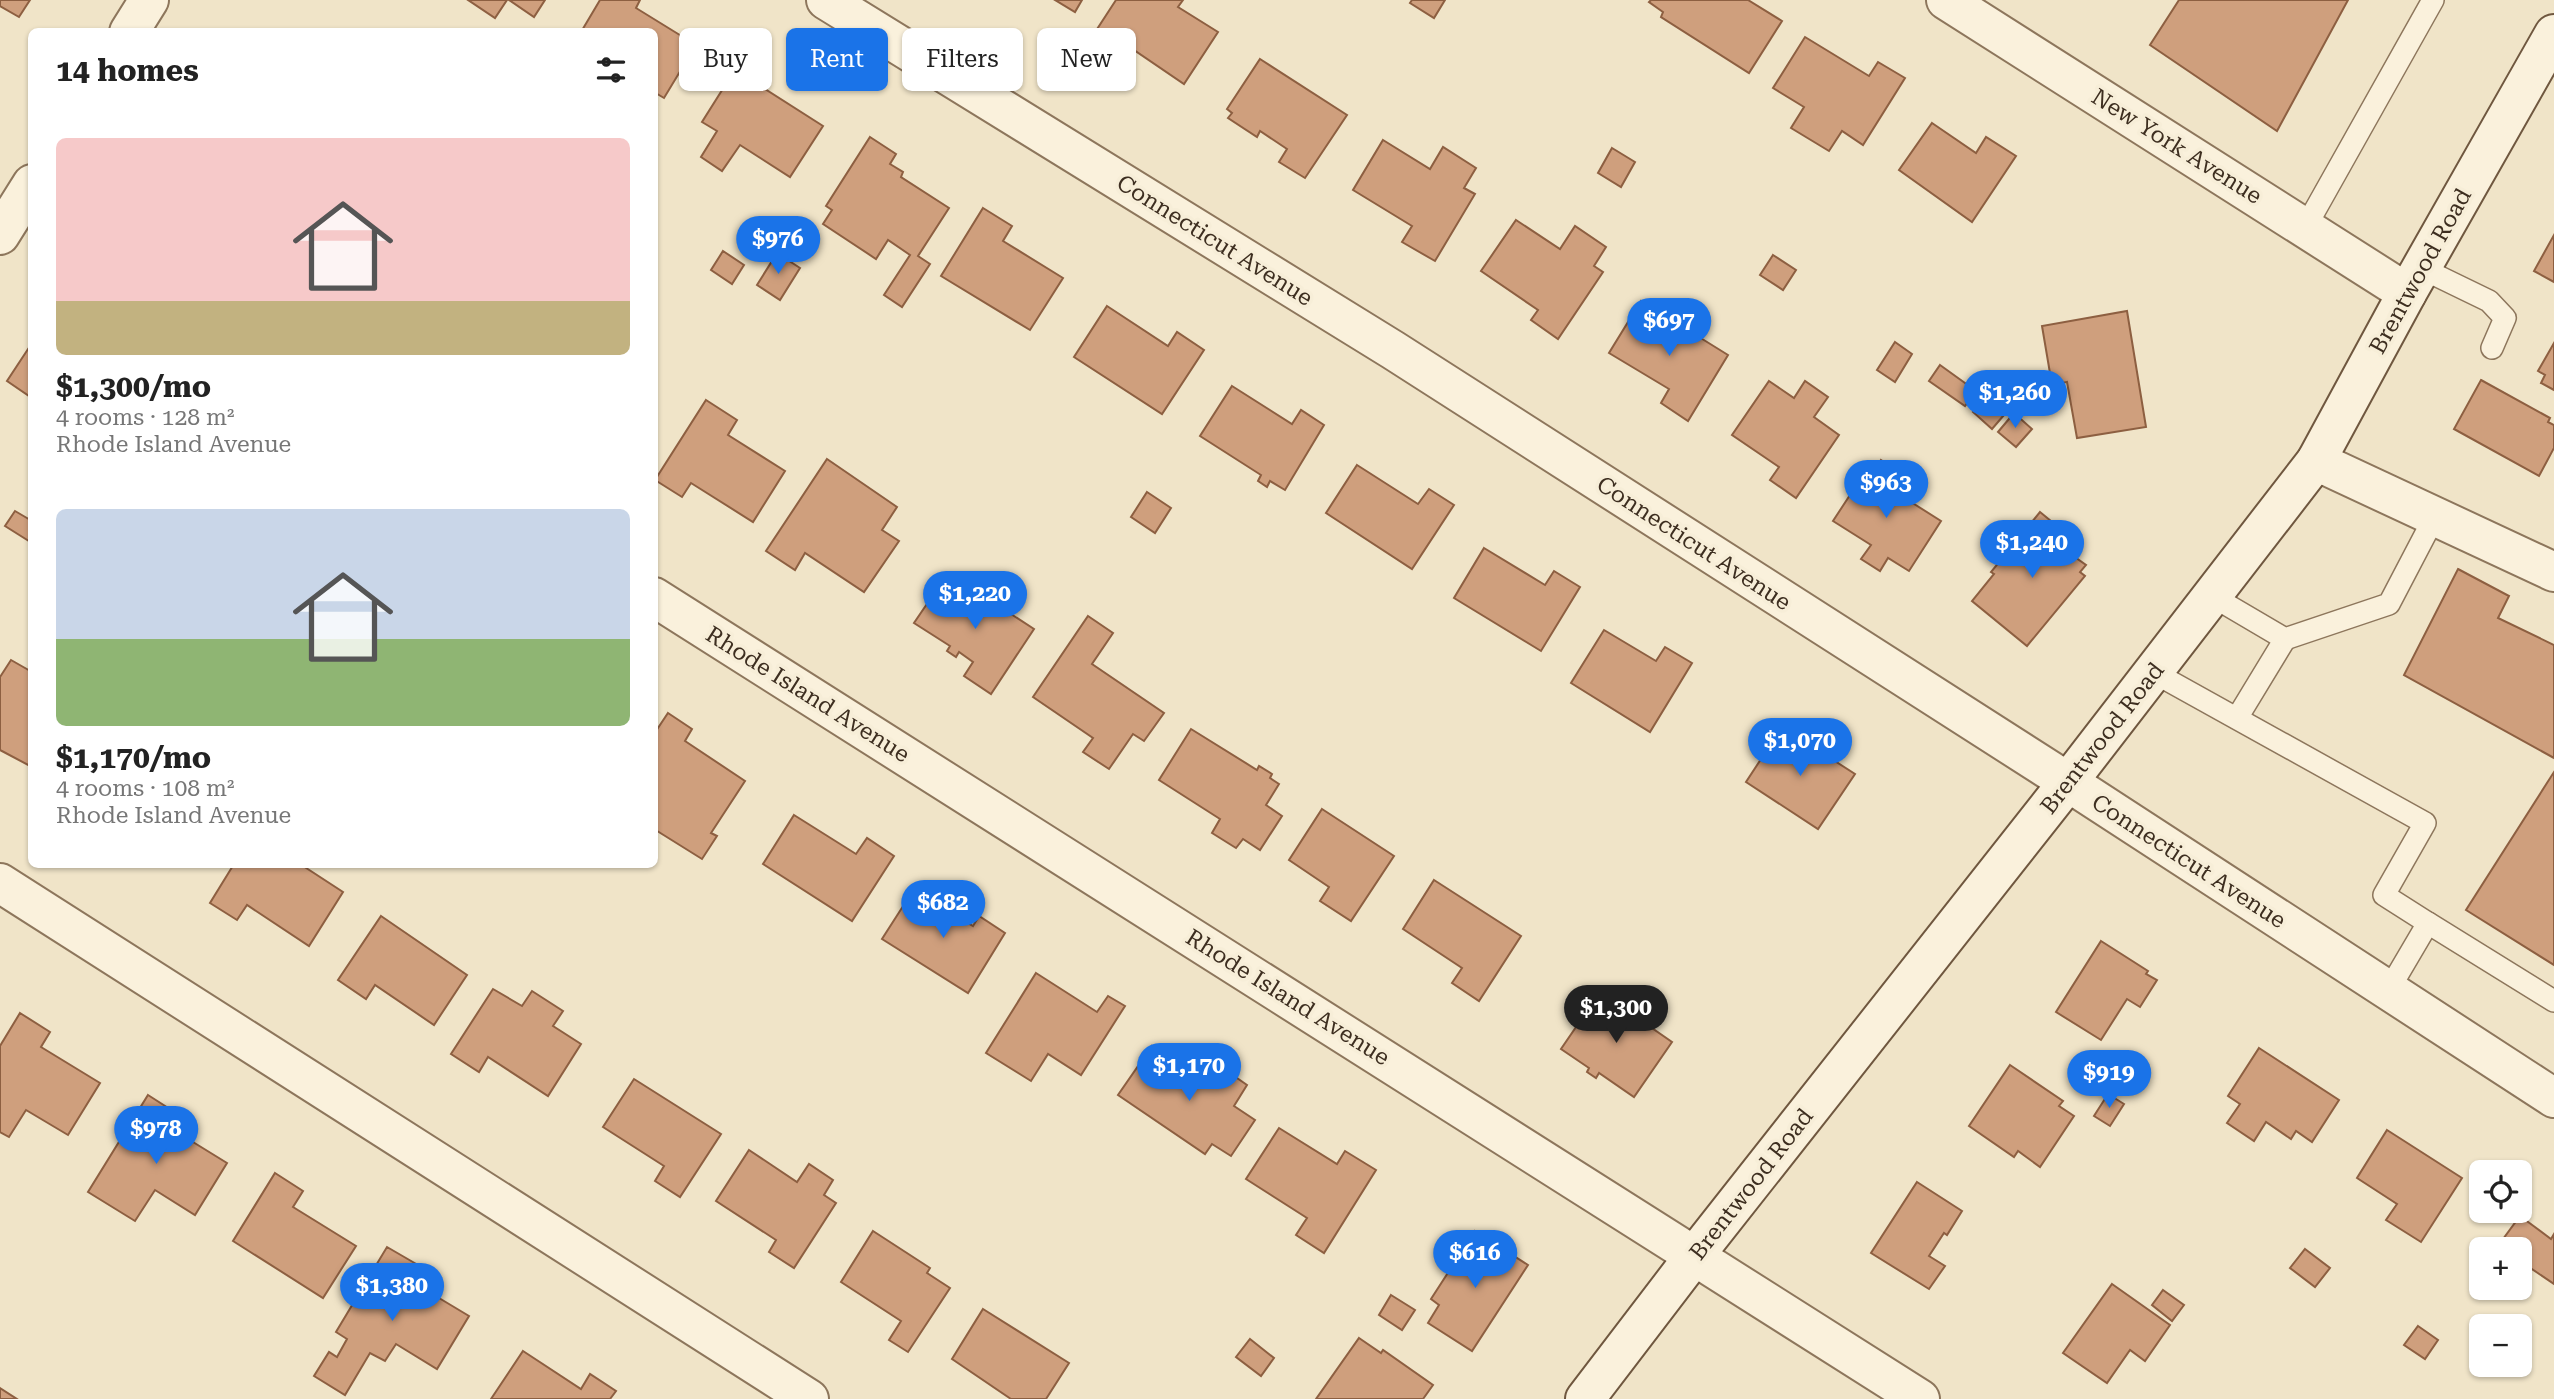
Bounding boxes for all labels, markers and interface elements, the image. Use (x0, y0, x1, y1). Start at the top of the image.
chip: Buy (679, 28, 772, 91)
chip: Rent (786, 28, 888, 91)
chip: Filters (902, 28, 1023, 91)
chip: New (1037, 28, 1136, 91)
icon: filters (592, 51, 630, 89)
text: 14 homes (56, 53, 199, 88)
street label: New York Avenue (2087, 83, 2267, 210)
street label: Connecticut Avenue (1112, 169, 1318, 312)
icon: home (280, 183, 406, 309)
street label: Brentwood Road (2364, 184, 2477, 359)
pin: $976 (737, 216, 819, 276)
text: $976 (752, 225, 804, 252)
pin: $697 (1628, 298, 1710, 358)
text: $697 (1643, 307, 1695, 334)
text: $1,300/mo (56, 369, 211, 404)
pin: $1,260 (1958, 370, 2072, 430)
text: $1,260 (1979, 379, 2051, 406)
text: 4 rooms · 128 m² (56, 404, 234, 431)
text: Rhode Island Avenue (56, 431, 291, 458)
pin: $963 (1845, 461, 1927, 520)
text: $963 (1860, 469, 1912, 496)
street label: Connecticut Avenue (1592, 471, 1796, 616)
pin: $1,240 (1975, 520, 2089, 580)
text: $1,240 (1996, 529, 2068, 556)
icon: home (280, 554, 406, 680)
pin: $1,220 (918, 572, 1032, 631)
text: $1,220 (939, 580, 1011, 607)
street label: Rhode Island Avenue (701, 621, 915, 768)
street label: Brentwood Road (2035, 657, 2170, 819)
pin: $1,070 (1743, 718, 1857, 778)
text: $1,070 (1764, 727, 1836, 754)
text: $1,170/mo (56, 740, 211, 775)
text: 4 rooms · 108 m² (56, 775, 234, 802)
street label: Connecticut Avenue (2087, 789, 2291, 934)
text: Rhode Island Avenue (56, 802, 291, 829)
pin: $682 (902, 880, 984, 940)
text: $682 (917, 889, 969, 916)
street label: Rhode Island Avenue (1181, 924, 1395, 1071)
pin: $1,300 (1559, 986, 1673, 1045)
text: $1,300 (1580, 994, 1652, 1021)
pin: $1,170 (1132, 1044, 1246, 1103)
pin: $919 (2068, 1050, 2150, 1110)
text: $1,170 (1153, 1052, 1225, 1079)
text: $919 (2083, 1059, 2135, 1086)
street label: Brentwood Road (1684, 1103, 1819, 1265)
pin: $978 (115, 1106, 197, 1166)
text: $978 (130, 1115, 182, 1142)
map controls (2469, 1160, 2532, 1377)
button: locate (2469, 1160, 2532, 1223)
pin: $616 (1434, 1230, 1516, 1290)
button: + (2469, 1237, 2532, 1300)
text: $616 (1449, 1239, 1501, 1266)
pin: $1,380 (335, 1264, 449, 1323)
text: $1,380 (356, 1272, 428, 1299)
button: − (2469, 1314, 2532, 1377)

